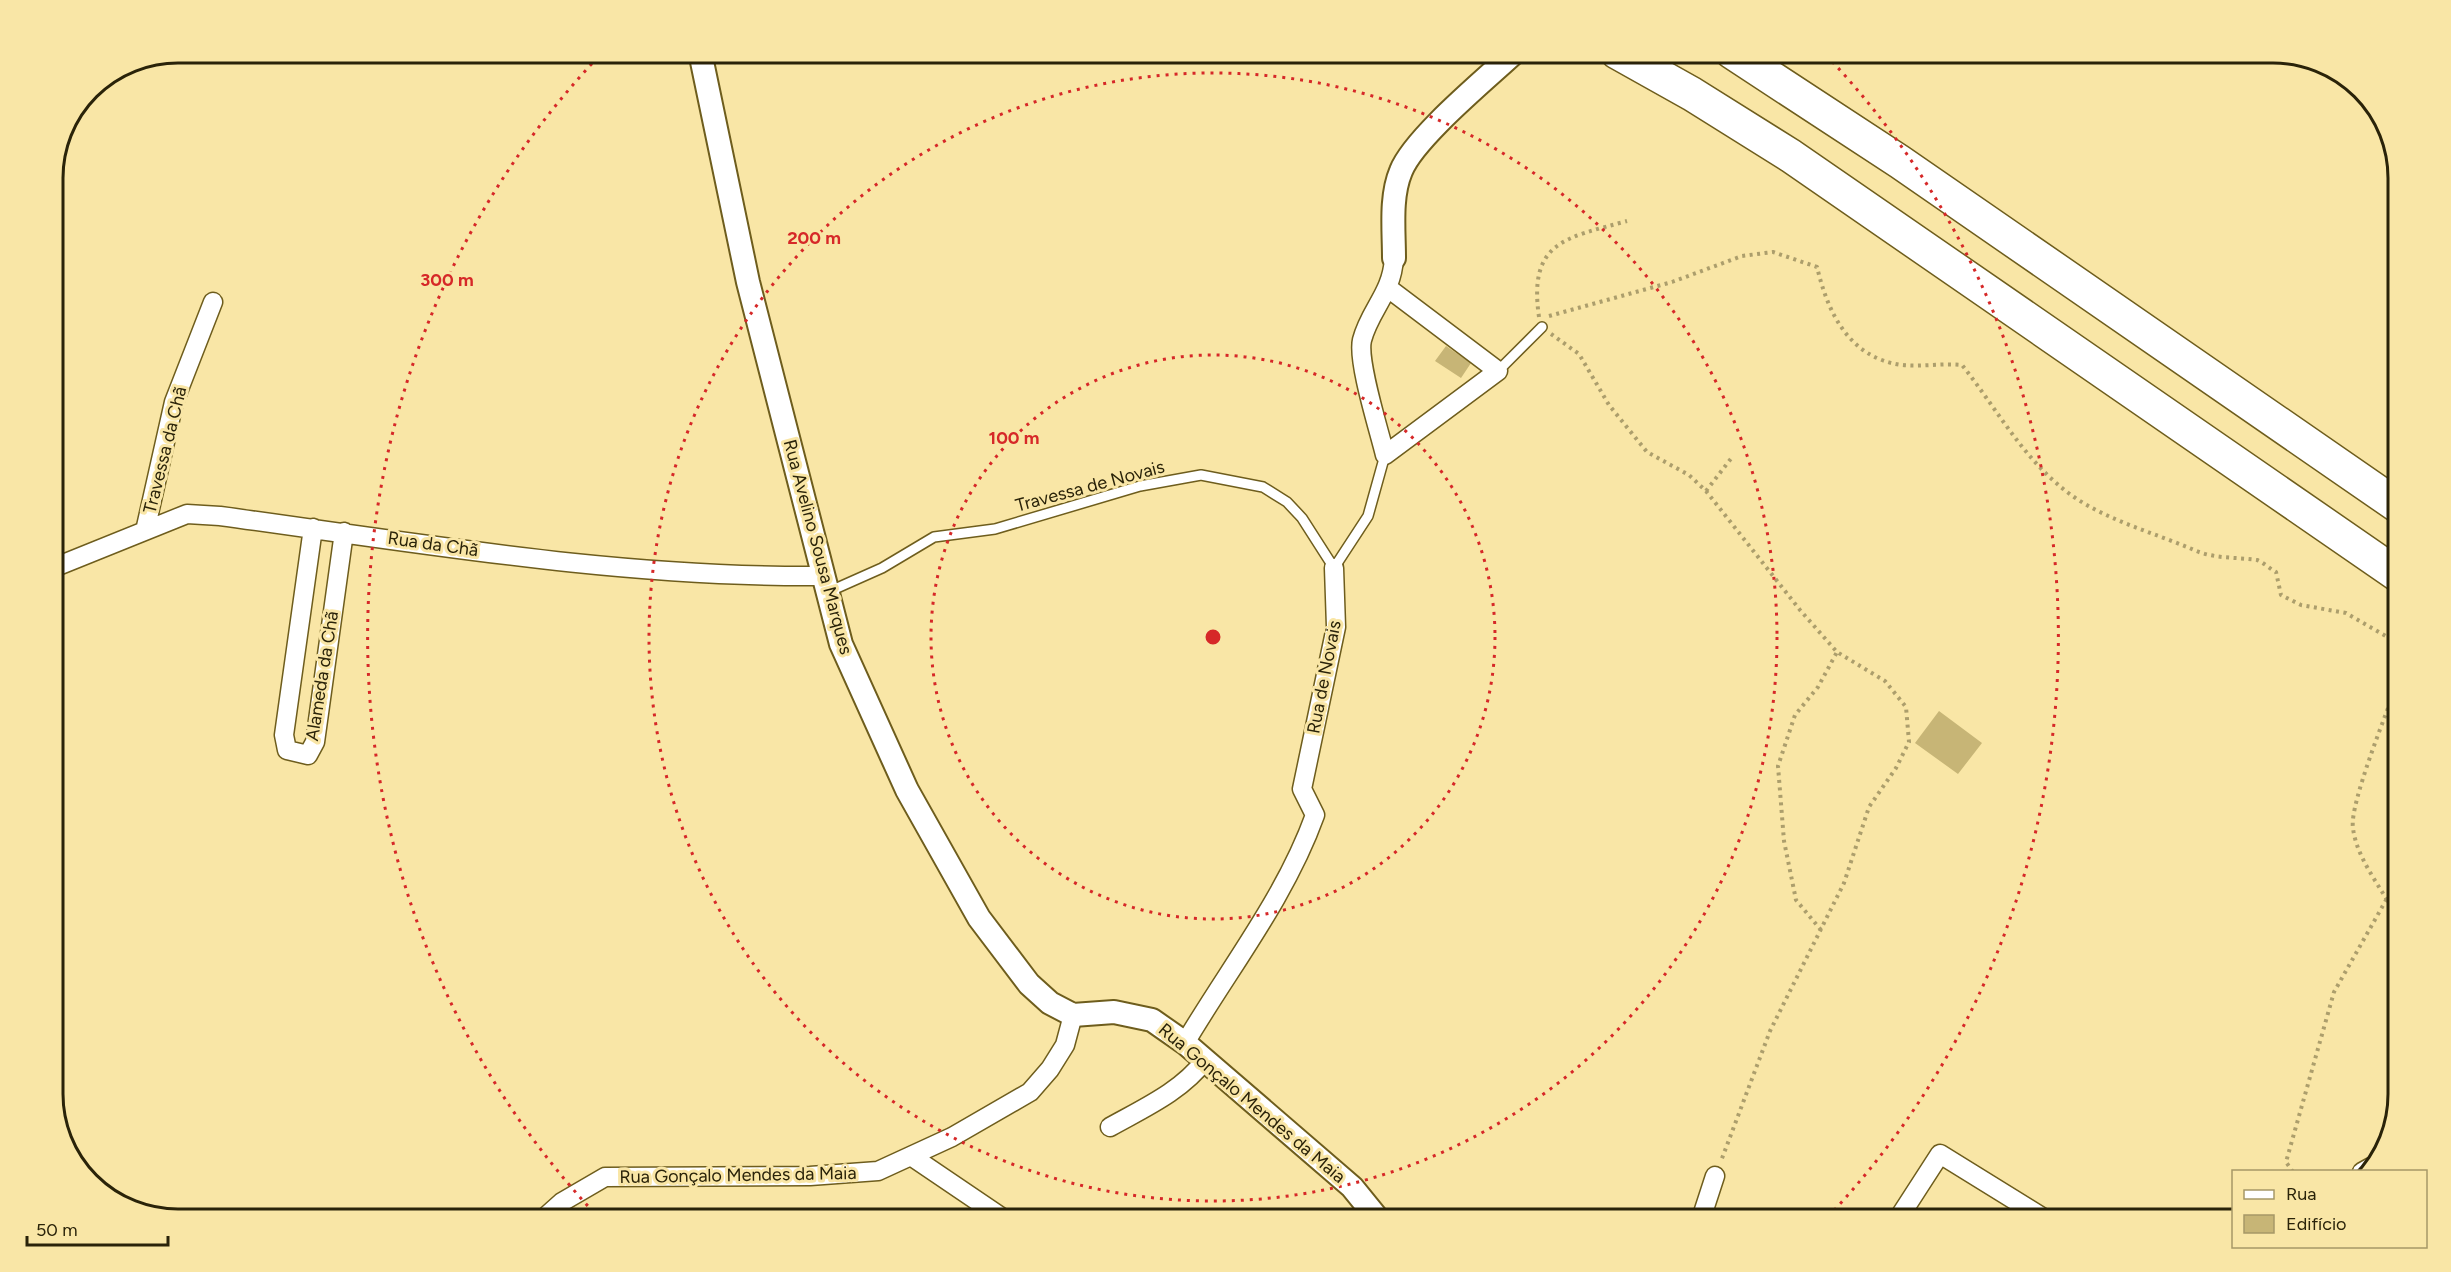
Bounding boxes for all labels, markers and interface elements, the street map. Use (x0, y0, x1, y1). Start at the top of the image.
text: 200 m (787, 227, 841, 249)
text: 300 m (420, 269, 474, 291)
street label: Travessa da Chã (139, 384, 191, 516)
text: 100 m (989, 427, 1039, 449)
street label: Rua Avelino Sousa Marques (779, 437, 857, 657)
street label: Travessa de Novais (1013, 456, 1167, 516)
street label: Rua da Chã (386, 527, 480, 561)
street label: Alameda da Chã (301, 610, 343, 742)
street label: Rua de Novais (1302, 619, 1346, 735)
centre of rings (1203, 627, 1223, 647)
street label: Rua Gonçalo Mendes da Maia (1154, 1018, 1350, 1188)
street label: Rua Gonçalo Mendes da Maia (619, 1162, 857, 1188)
legend (2232, 1170, 2427, 1248)
text: Rua (2286, 1183, 2317, 1205)
scale bar (27, 1209, 168, 1247)
text: Edifício (2286, 1213, 2347, 1235)
text: 50 m (36, 1219, 78, 1241)

